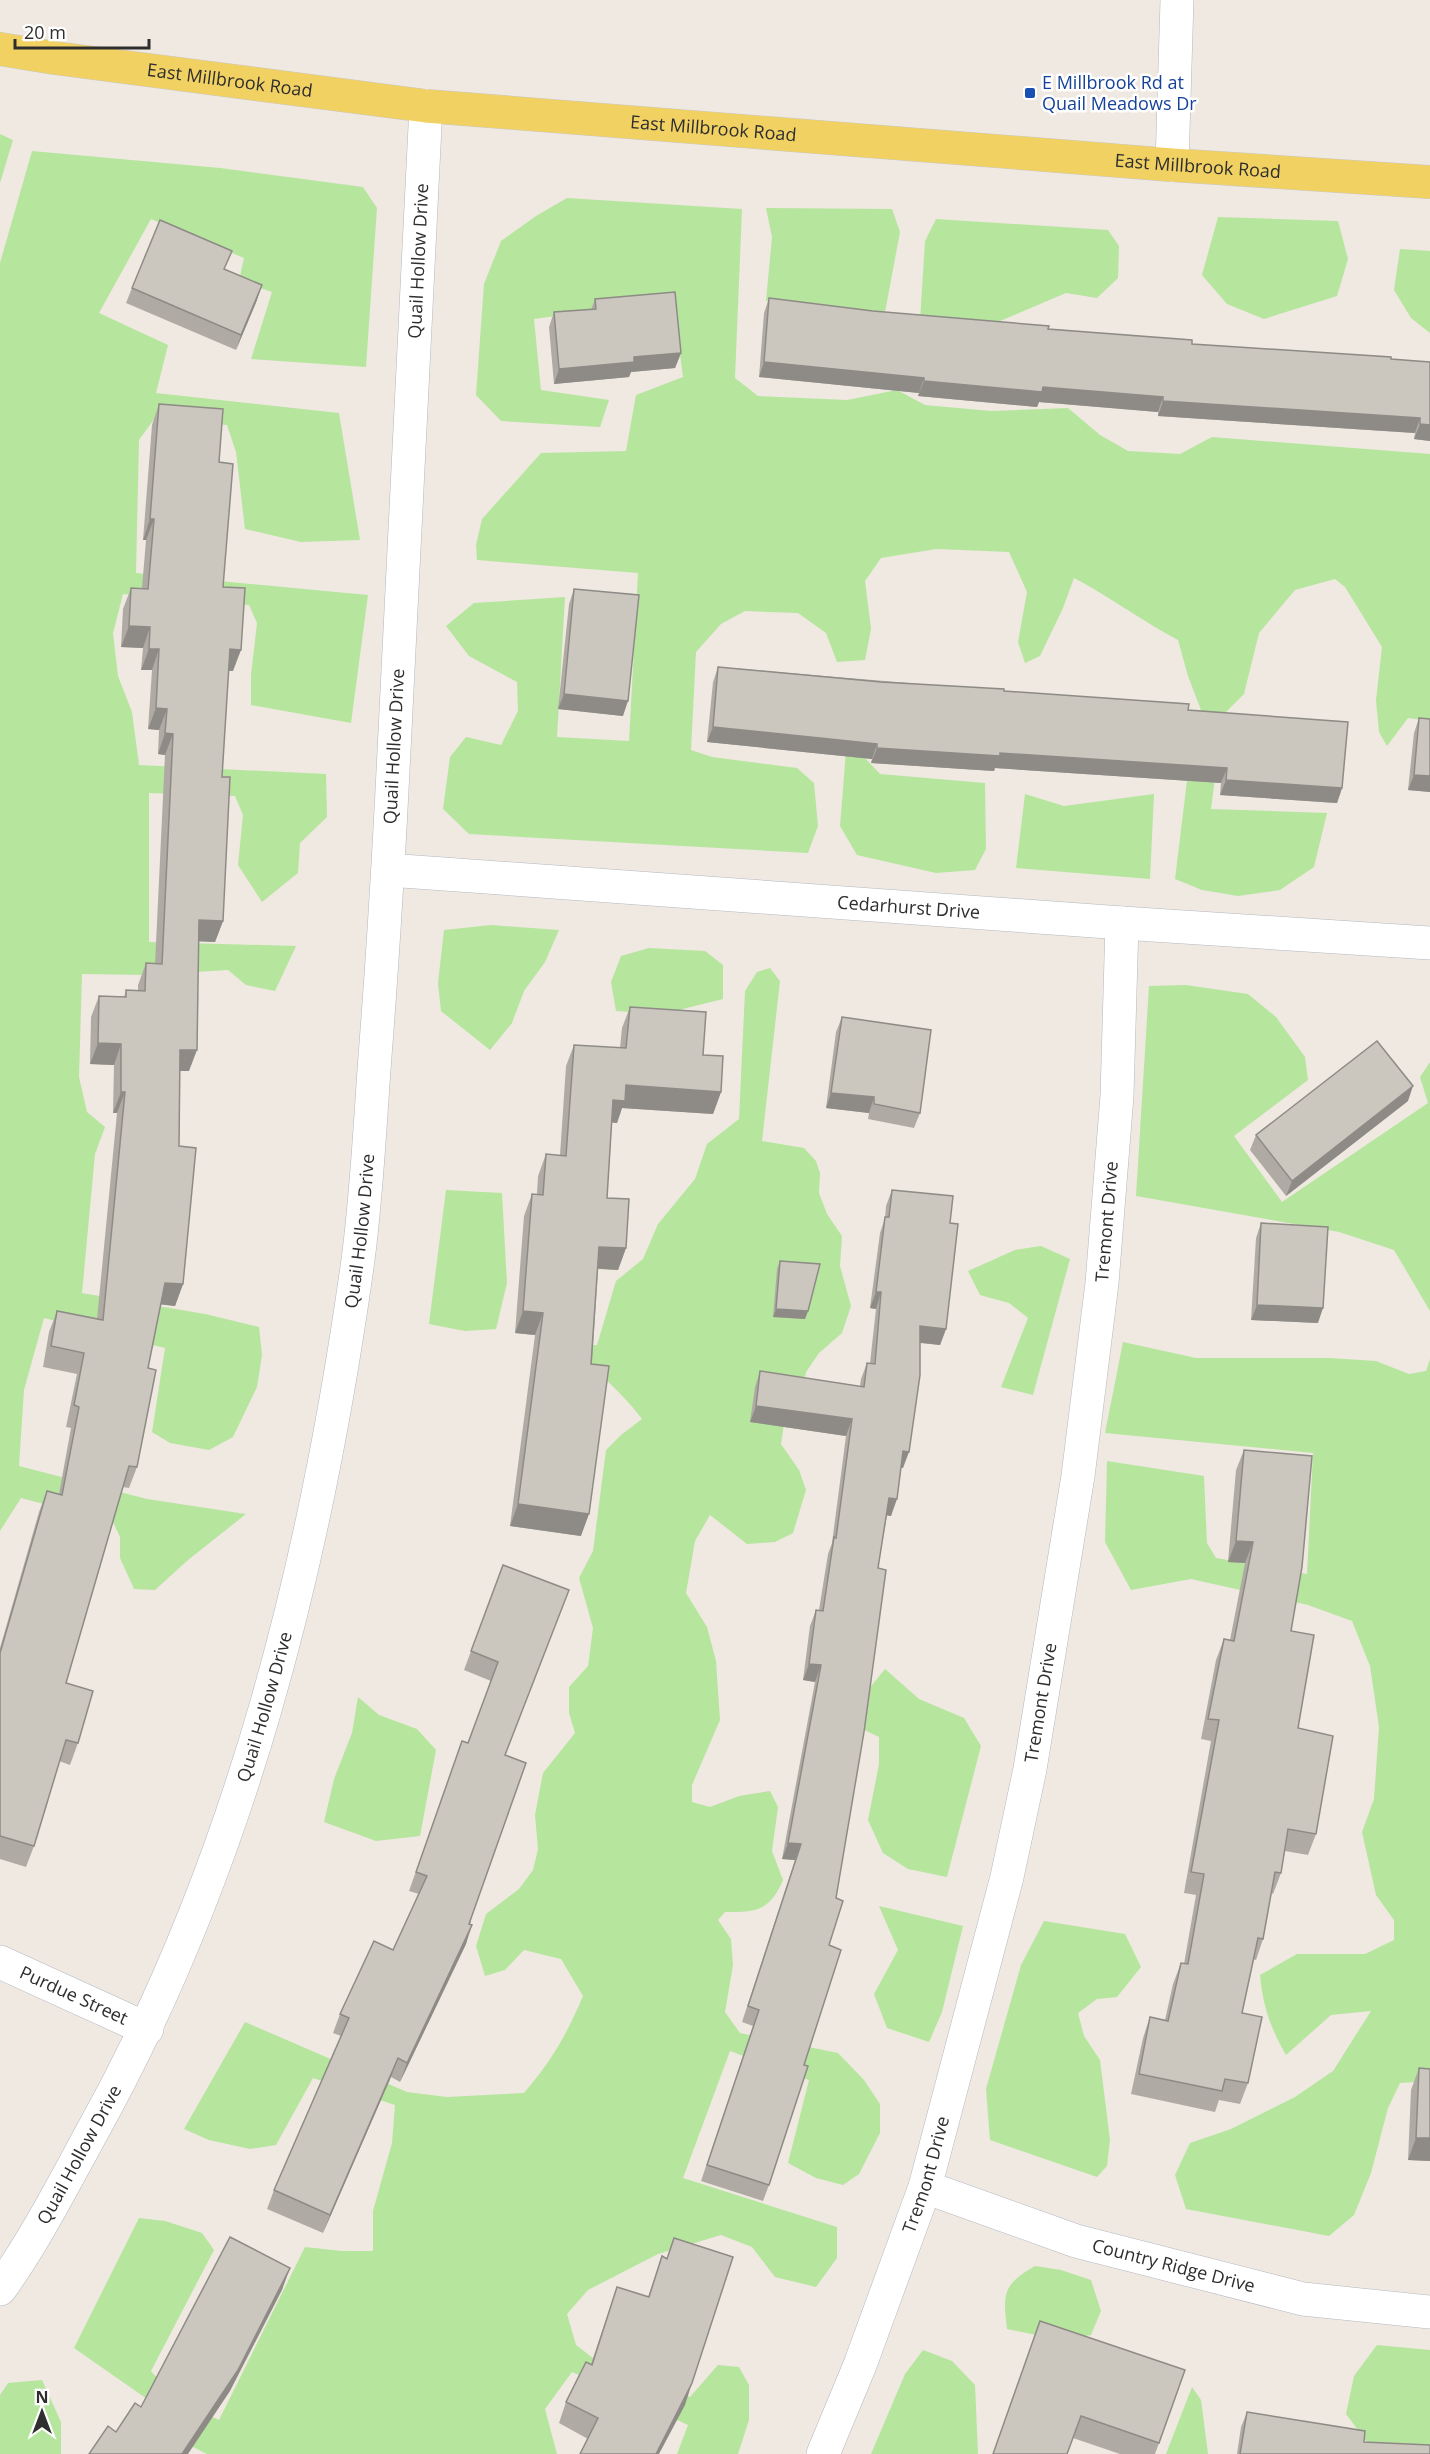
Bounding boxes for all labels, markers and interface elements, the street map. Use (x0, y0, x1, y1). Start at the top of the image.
scale bar (15, 12, 148, 50)
text: 20 m (24, 20, 66, 44)
street label: East Millbrook Road (146, 57, 314, 102)
place label: E Millbrook Rd at Quail Meadows Dr (1042, 70, 1197, 115)
marker: E Millbrook Rd at Quail Meadows Dr (1023, 86, 1037, 100)
street label: East Millbrook Road (629, 109, 797, 146)
street label: East Millbrook Road (1114, 148, 1282, 183)
street label: Quail Hollow Drive (402, 183, 433, 339)
street label: Quail Hollow Drive (377, 668, 409, 825)
street label: Cedarhurst Drive (837, 889, 981, 924)
street label: Quail Hollow Drive (338, 1153, 379, 1310)
street label: Tremont Drive (1089, 1160, 1123, 1283)
street label: Quail Hollow Drive (231, 1629, 297, 1785)
street label: Tremont Drive (1018, 1641, 1061, 1764)
street label: Purdue Street (16, 1960, 132, 2030)
street label: Quail Hollow Drive (31, 2080, 126, 2229)
street label: Tremont Drive (896, 2113, 954, 2236)
street label: Country Ridge Drive (1090, 2233, 1258, 2297)
north arrow (12, 2382, 72, 2442)
text: N (35, 2386, 49, 2408)

